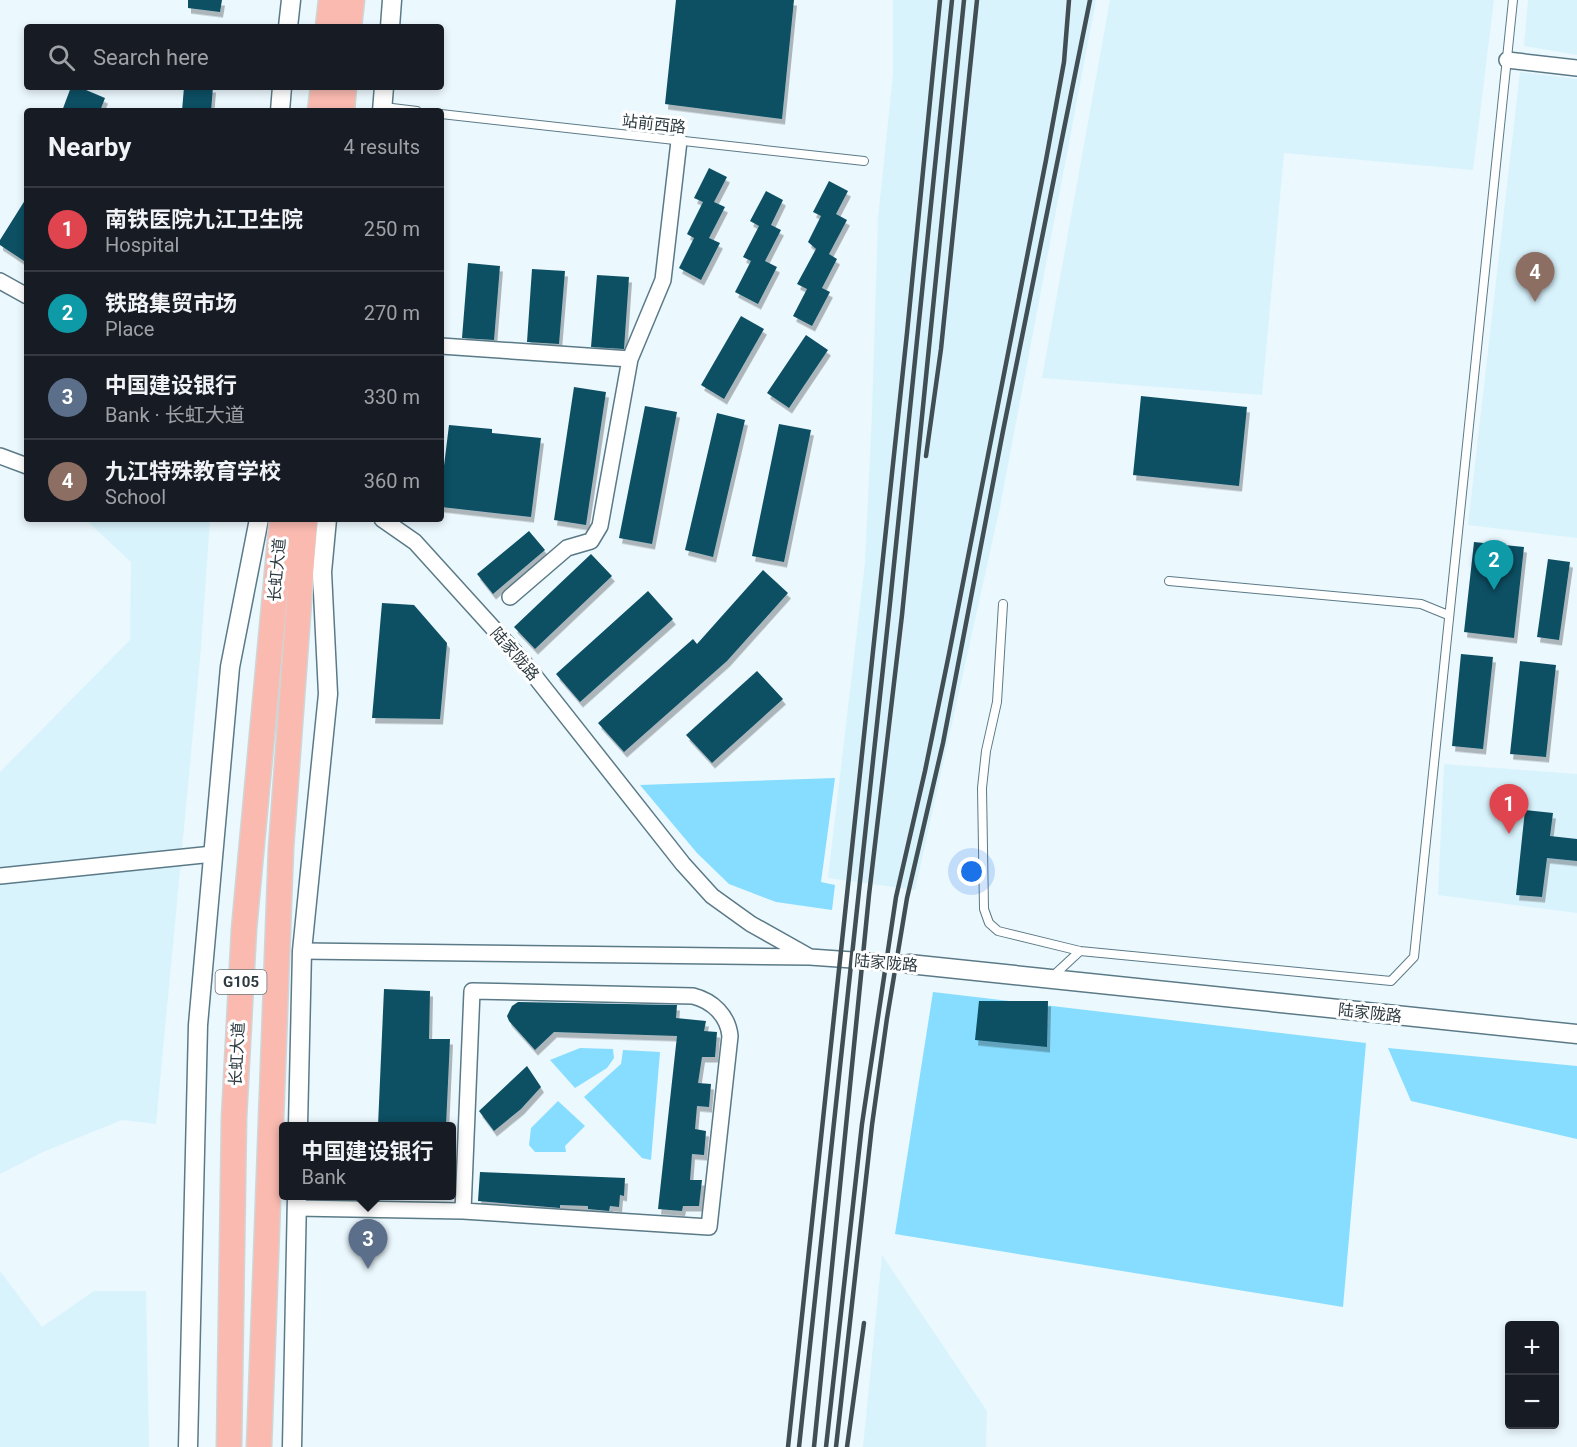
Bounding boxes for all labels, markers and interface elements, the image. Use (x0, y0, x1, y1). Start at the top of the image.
search box (24, 24, 444, 90)
icon: search (45, 41, 78, 74)
text: Search here (93, 45, 209, 70)
street label: 站前西路 (621, 111, 687, 137)
text: Nearby (48, 132, 131, 162)
text: 4 results (344, 135, 420, 159)
text: 南铁医院九江卫生院 (105, 207, 303, 232)
text: 1 (62, 217, 73, 241)
text: 250 m (364, 217, 420, 241)
text: Hospital (105, 233, 179, 257)
pin: 4 (1516, 252, 1555, 302)
text: 铁路集贸市场 (105, 291, 237, 316)
text: 2 (62, 301, 73, 325)
text: 270 m (364, 301, 420, 325)
text: Place (105, 317, 154, 341)
text: 中国建设银行 (105, 373, 237, 398)
text: 3 (62, 385, 73, 409)
text: 330 m (364, 385, 420, 409)
text: Bank · 长虹大道 (105, 403, 245, 427)
text: 九江特殊教育学校 (105, 459, 281, 484)
text: 4 (62, 469, 73, 493)
text: 360 m (364, 469, 420, 493)
text: School (105, 485, 166, 509)
street label: 长虹大道 (265, 537, 289, 603)
pin: 2 (1474, 540, 1514, 590)
street label: 陆家陇路 (487, 624, 543, 684)
pin: 1 (1490, 784, 1528, 834)
your location (957, 857, 986, 886)
street label: 陆家陇路 (853, 951, 919, 975)
road number: G105 (216, 970, 266, 994)
street label: 陆家陇路 (1337, 1000, 1403, 1026)
street label: 长虹大道 (226, 1022, 248, 1086)
popup (279, 1122, 456, 1200)
text: 中国建设银行 (301, 1139, 434, 1164)
text: Bank (301, 1165, 346, 1189)
pin: 3 (348, 1220, 388, 1269)
map controls (1505, 1321, 1559, 1429)
button: + (1505, 1321, 1559, 1375)
button: − (1505, 1375, 1559, 1429)

